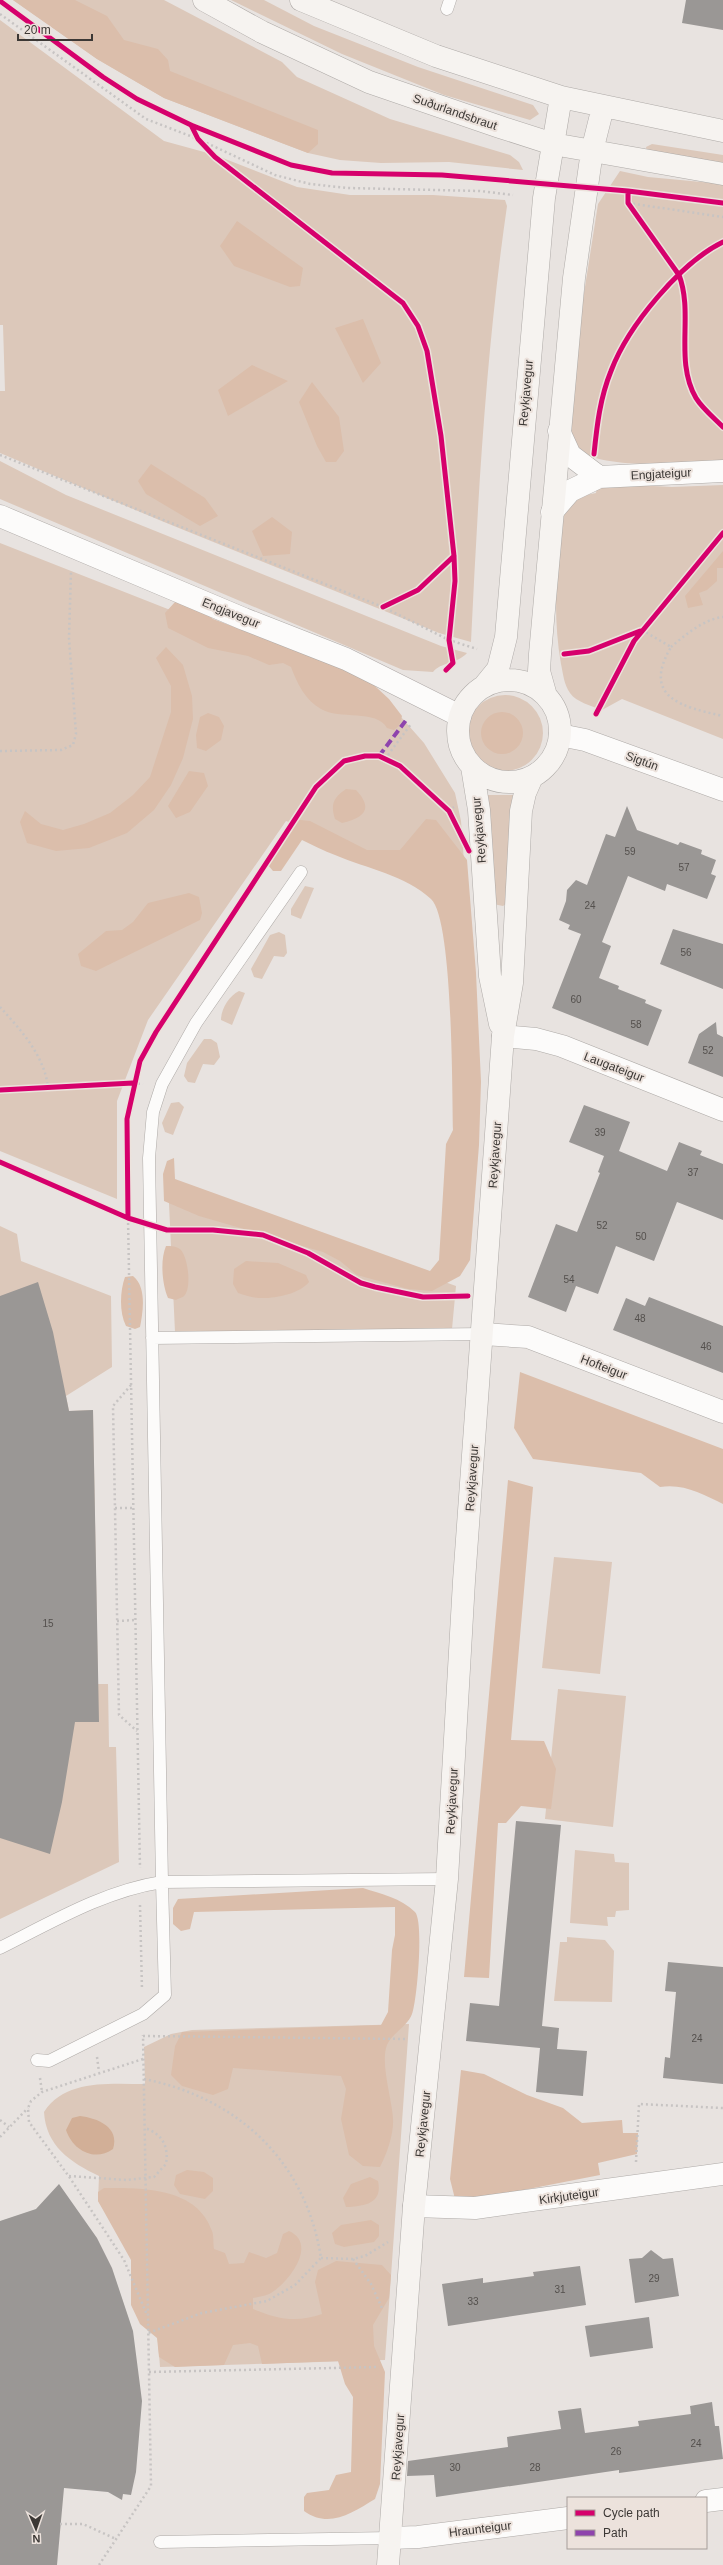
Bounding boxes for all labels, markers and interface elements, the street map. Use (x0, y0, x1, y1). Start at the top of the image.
scale bar (18, 16, 92, 42)
text: 20 m (24, 23, 51, 37)
street label: Suðurlandsbraut (411, 91, 500, 133)
street label: Reykjavegur (516, 359, 536, 427)
street label: Engjateigur (630, 465, 692, 483)
street label: Engjavegur (200, 595, 262, 631)
street label: Sigtún (624, 749, 660, 773)
street label: Reykjavegur (469, 796, 489, 864)
house number: 59 (624, 846, 636, 857)
house number: 57 (678, 862, 690, 873)
house number: 24 (584, 900, 596, 911)
house number: 56 (680, 947, 692, 958)
house number: 60 (570, 994, 582, 1005)
house number: 58 (630, 1019, 642, 1030)
house number: 52 (702, 1045, 714, 1056)
street label: Laugateigur (582, 1049, 646, 1085)
street label: Reykjavegur (486, 1121, 504, 1189)
house number: 39 (594, 1127, 606, 1138)
house number: 37 (687, 1167, 699, 1178)
house number: 52 (596, 1220, 608, 1231)
house number: 50 (635, 1231, 647, 1242)
house number: 54 (563, 1274, 575, 1285)
house number: 48 (634, 1313, 646, 1324)
house number: 46 (700, 1341, 712, 1352)
street label: Hofteigur (579, 1352, 629, 1382)
street label: Reykjavegur (463, 1444, 481, 1512)
house number: 15 (42, 1618, 54, 1629)
street label: Reykjavegur (443, 1767, 461, 1835)
house number: 24 (691, 2033, 703, 2044)
street label: Reykjavegur (413, 2090, 433, 2158)
street label: Kirkjuteigur (538, 2185, 600, 2207)
house number: 29 (648, 2273, 660, 2284)
house number: 31 (554, 2284, 566, 2295)
house number: 33 (467, 2296, 479, 2307)
street label: Reykjavegur (389, 2413, 407, 2481)
house number: 24 (690, 2438, 702, 2449)
house number: 26 (610, 2446, 622, 2457)
house number: 30 (449, 2462, 461, 2473)
house number: 28 (529, 2462, 541, 2473)
legend (567, 2497, 707, 2549)
text: Cycle path (603, 2506, 660, 2520)
north arrow (16, 2509, 56, 2549)
street label: Hraunteigur (448, 2518, 512, 2540)
text: Path (603, 2526, 628, 2540)
text: N (32, 2533, 41, 2545)

